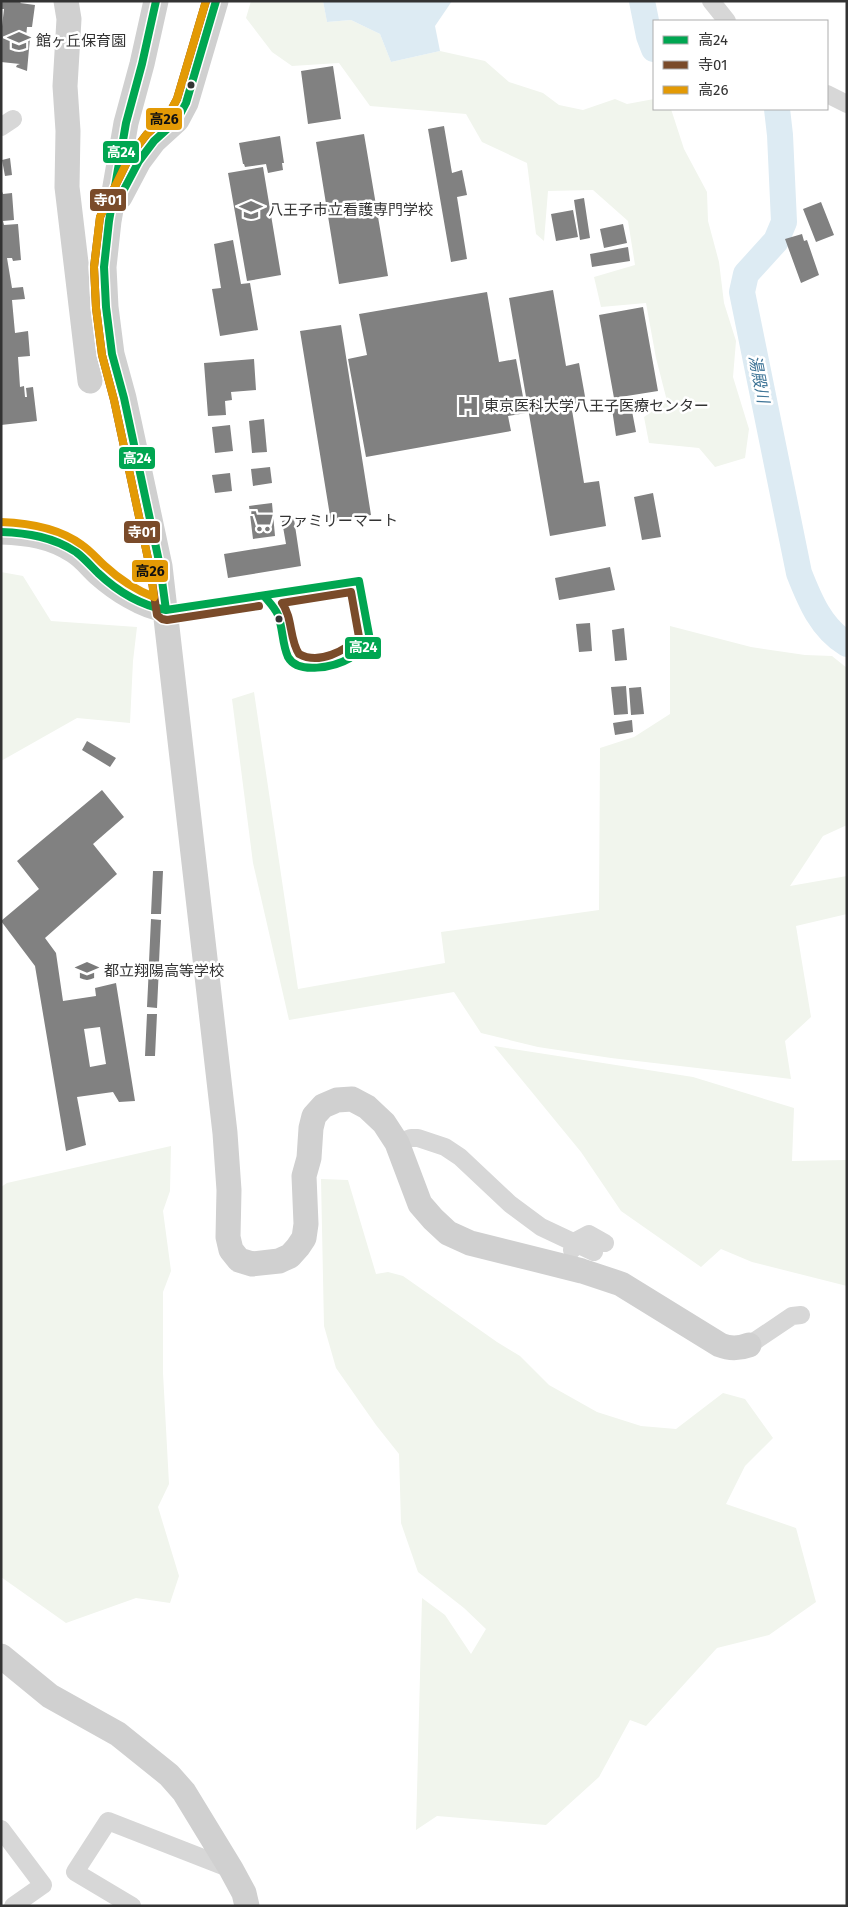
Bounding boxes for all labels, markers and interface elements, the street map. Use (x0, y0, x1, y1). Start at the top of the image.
legend (653, 20, 828, 110)
school or university icon: 館ヶ丘保育園 (6, 28, 32, 54)
text: 高24 (698, 31, 728, 49)
place label: 館ヶ丘保育園 (36, 32, 126, 50)
text: 寺01 (698, 56, 728, 74)
unlabelled marker (186, 80, 196, 90)
text: 高26 (698, 81, 728, 99)
line badge: 高26 (145, 107, 183, 131)
text: 高26 (149, 111, 179, 128)
line badge: 高24 (102, 140, 140, 164)
text: 高24 (107, 144, 135, 161)
line badge: 寺01 (89, 188, 127, 212)
text: 寺01 (94, 192, 122, 209)
school or university icon: 八王子市立看護専門学校 (238, 197, 264, 223)
place label: 八王子市立看護専門学校 (268, 201, 433, 219)
water label: 湯殿川 (745, 354, 773, 406)
hospital icon: 東京医科大学八王子医療センター (455, 393, 481, 419)
place label: 東京医科大学八王子医療センター (484, 397, 709, 415)
line badge: 高24 (118, 446, 156, 470)
text: 高24 (123, 450, 151, 467)
supermarket icon: ファミリーマート (249, 508, 275, 534)
place label: ファミリーマート (278, 512, 398, 530)
line badge: 寺01 (123, 520, 161, 544)
text: 寺01 (128, 524, 156, 541)
line badge: 高26 (131, 559, 169, 583)
text: 高26 (135, 563, 165, 580)
unlabelled marker (274, 614, 284, 624)
line badge: 高24 (344, 636, 382, 660)
text: 高24 (349, 639, 377, 656)
school or university icon: 都立翔陽高等学校 (74, 958, 100, 984)
place label: 都立翔陽高等学校 (104, 962, 224, 980)

